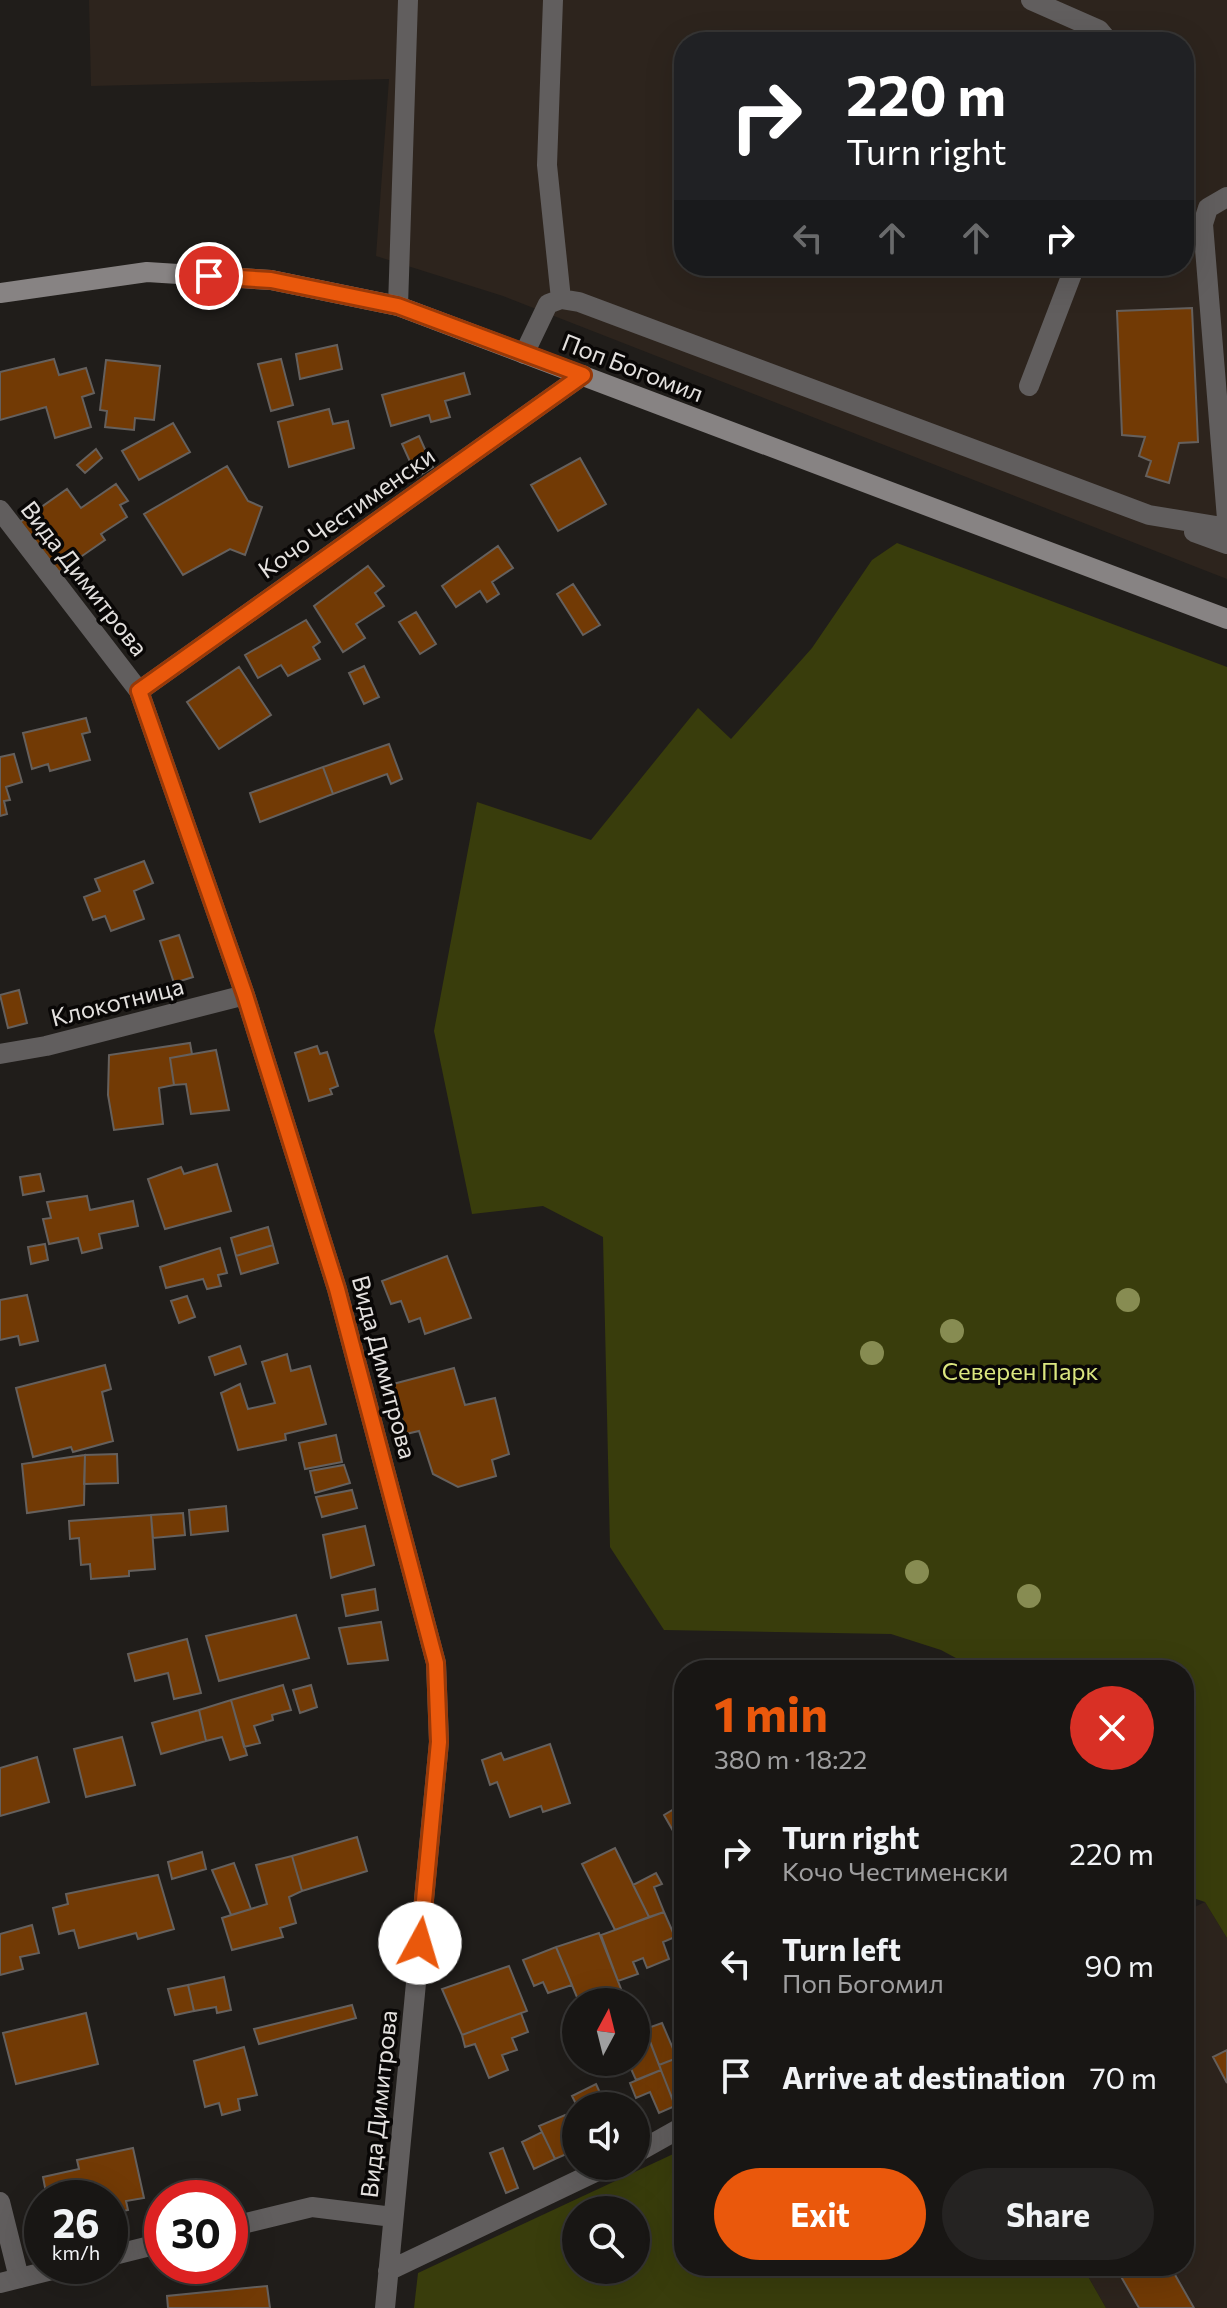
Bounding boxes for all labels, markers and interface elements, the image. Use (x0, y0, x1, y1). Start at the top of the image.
text: 220 m (846, 59, 1006, 128)
icon: right (714, 64, 818, 168)
text: Turn right (846, 128, 1007, 172)
icon: left (786, 216, 830, 260)
icon: ahead (870, 216, 914, 260)
icon: ahead (954, 216, 998, 260)
icon: right (1038, 216, 1082, 260)
pin (175, 242, 243, 310)
icon: arrive (187, 254, 231, 298)
street label: Поп Богомил (558, 327, 708, 407)
street label: Кочо Честименски (252, 440, 440, 584)
street label: Вида Димитрова (16, 495, 154, 661)
street label: Клокотница (48, 970, 186, 1032)
street label: Вида Димитрова (347, 1272, 423, 1462)
park label: Северен Парк (942, 1356, 1098, 1385)
text: 1 min (714, 1683, 828, 1742)
button: close (1070, 1686, 1154, 1770)
text: 380 m · 18:22 (714, 1743, 867, 1774)
text: Turn right (782, 1818, 919, 1855)
icon: right (714, 1830, 758, 1874)
text: 220 m (1069, 1834, 1154, 1871)
text: Кочо Честименски (782, 1855, 1008, 1886)
position arrow (378, 1901, 462, 1985)
text: Turn left (782, 1930, 901, 1967)
icon: left (714, 1942, 758, 1986)
text: 90 m (1084, 1946, 1154, 1983)
text: Поп Богомил (782, 1967, 944, 1998)
north arrow (562, 1988, 650, 2076)
map controls (562, 1988, 650, 2284)
street label: Вида Димитрова (354, 2009, 402, 2199)
icon: arrive (714, 2054, 758, 2098)
text: Arrive at destination (782, 2058, 1066, 2095)
text: 70 m (1090, 2058, 1157, 2095)
button: sound (562, 2092, 650, 2180)
button: Exit (714, 2168, 926, 2260)
button: Share (942, 2168, 1154, 2260)
speed limit sign: 30 (144, 2180, 248, 2284)
button: search (562, 2196, 650, 2284)
text: 26 (52, 2197, 100, 2246)
text: km/h (52, 2240, 100, 2264)

